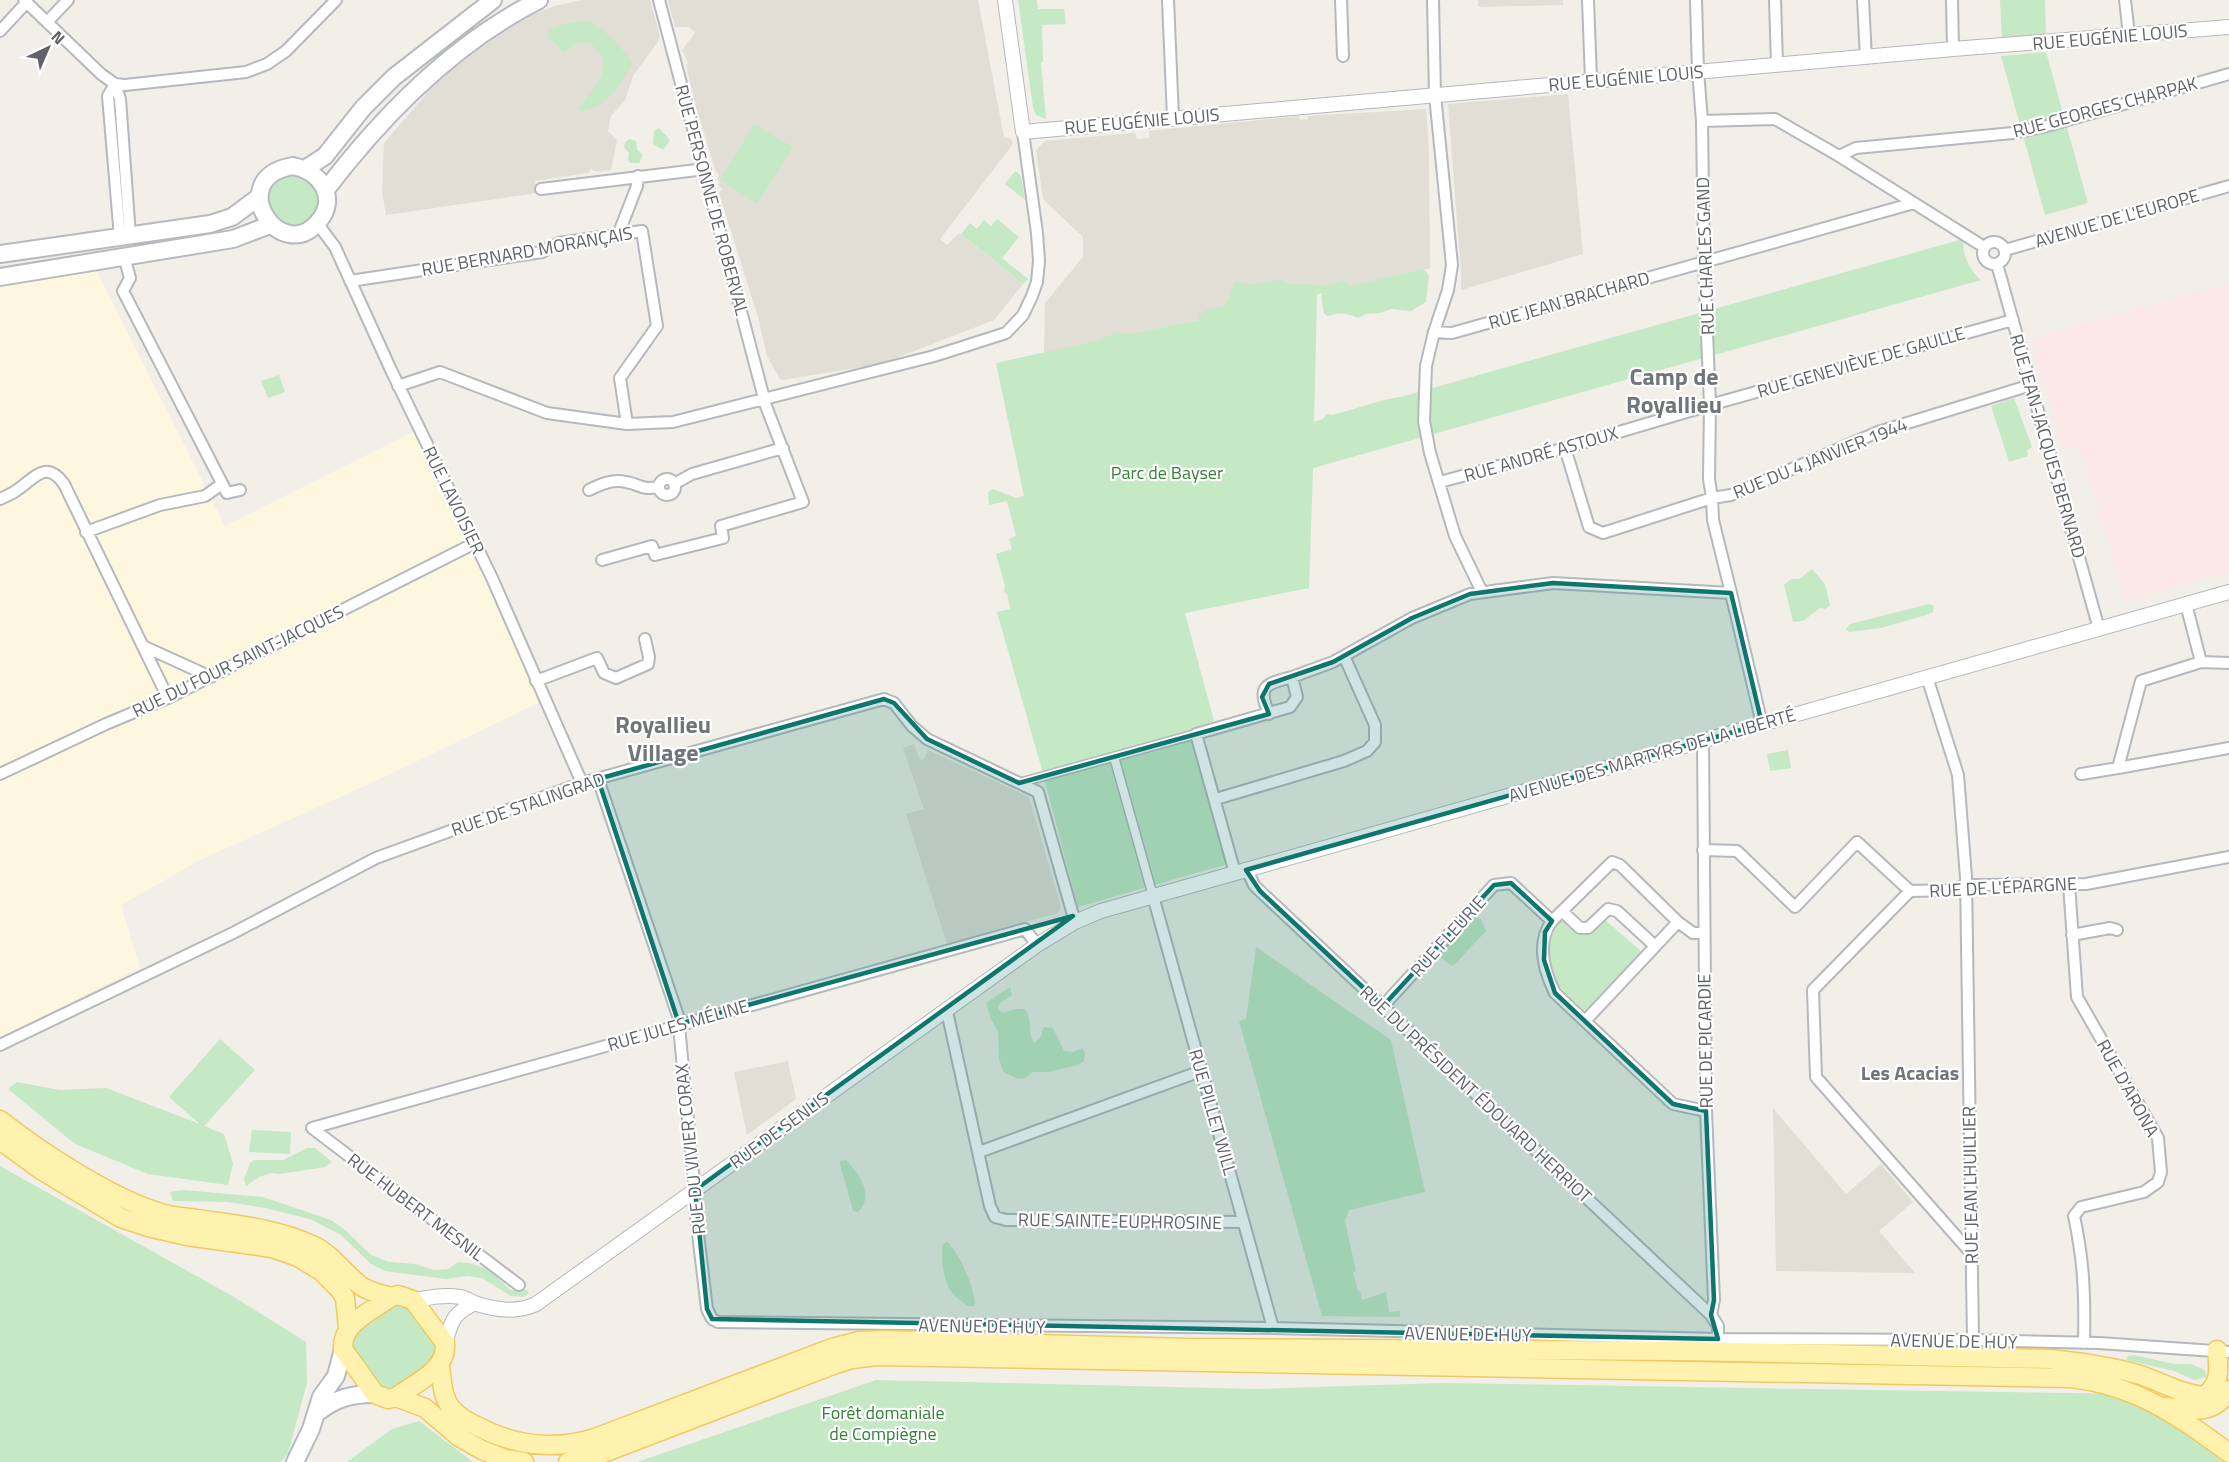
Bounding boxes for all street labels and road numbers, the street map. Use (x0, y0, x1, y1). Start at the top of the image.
street label: RUE EUGÉNIE LOUIS (2031, 17, 2189, 57)
street label: RUE EUGÉNIE LOUIS (1547, 58, 1705, 98)
street label: RUE GEORGES CHARPAK (2010, 69, 2200, 145)
street label: RUE PERSONNE DE ROBERVAL (668, 82, 756, 319)
street label: RUE EUGÉNIE LOUIS (1063, 101, 1221, 141)
street label: RUE CHARLES GAND (1689, 176, 1721, 336)
street label: AVENUE DE L'EUROPE (2032, 182, 2202, 254)
street label: RUE BERNARD MORANÇAIS (419, 219, 635, 283)
street label: RUE JEAN BRACHARD (1485, 264, 1653, 336)
street label: RUE GENEVIÈVE DE GAULLE (1754, 319, 1968, 405)
street label: RUE JEAN-JACQUES BERNARD (2003, 331, 2093, 561)
street label: RUE DU 4 JANVIER 1944 (1729, 411, 1911, 505)
street label: RUE ANDRÉ ASTOUX (1461, 419, 1621, 489)
street label: RUE LAVOISIER (416, 441, 492, 559)
street label: RUE DU FOUR SAINT-JACQUES (128, 598, 348, 724)
street label: AVENUE DES MARTYRS DE LA LIBERTÉ (1505, 701, 1799, 809)
street label: RUE DE STALINGRAD (448, 765, 608, 843)
street label: RUE DE L'ÉPARGNE (1928, 870, 2078, 904)
street label: RUE FLEURIE (1404, 889, 1492, 983)
street label: RUE DE PICARDIE (1690, 973, 1720, 1109)
street label: RUE DU PRÉSIDENT ÉDOUARD HERRIOT (1354, 979, 1598, 1210)
street label: RUE JULES MÉLINE (604, 992, 752, 1058)
street label: RUE D'ARONA (2090, 1034, 2166, 1142)
street label: RUE PILLET WILL (1182, 1046, 1244, 1179)
street label: RUE DU VIVIER CORAX (668, 1062, 712, 1236)
street label: RUE DE SENLIS (724, 1085, 834, 1175)
street label: RUE JEAN LHUILLIER (1955, 1106, 1985, 1264)
street label: RUE HUBERT MESNIL (342, 1146, 491, 1268)
street label: RUE SAINTE-EUPHROSINE (1018, 1206, 1222, 1236)
street label: AVENUE DE HUY (918, 1311, 1046, 1341)
street label: AVENUE DE HUY (1404, 1319, 1532, 1349)
street label: AVENUE DE HUY (1890, 1326, 2018, 1356)

